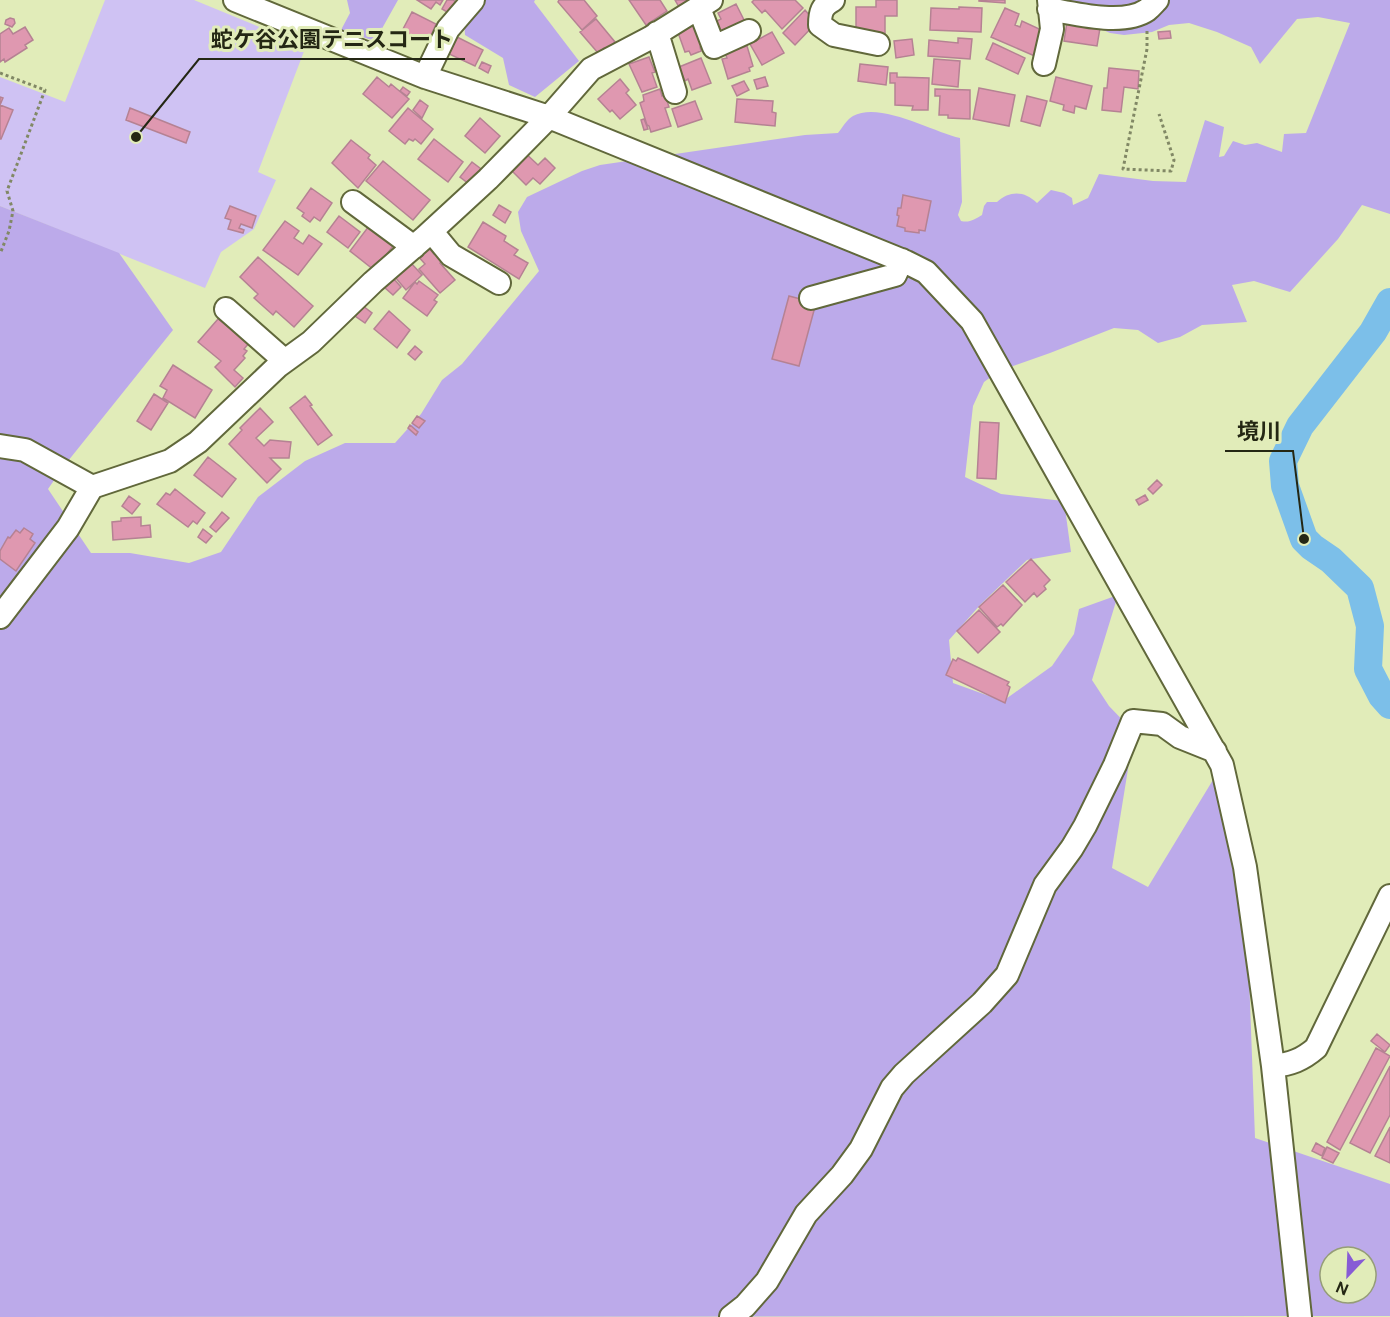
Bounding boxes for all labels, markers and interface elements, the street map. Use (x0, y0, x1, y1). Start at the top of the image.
callout: 蛇ケ谷公園テニスコート (199, 19, 465, 59)
text: 蛇ケ谷公園テニスコート (211, 25, 453, 54)
callout: 境川 (1225, 411, 1293, 451)
text: 境川 (1237, 417, 1281, 446)
north arrow (1318, 1245, 1378, 1305)
text: N (1333, 1276, 1352, 1300)

